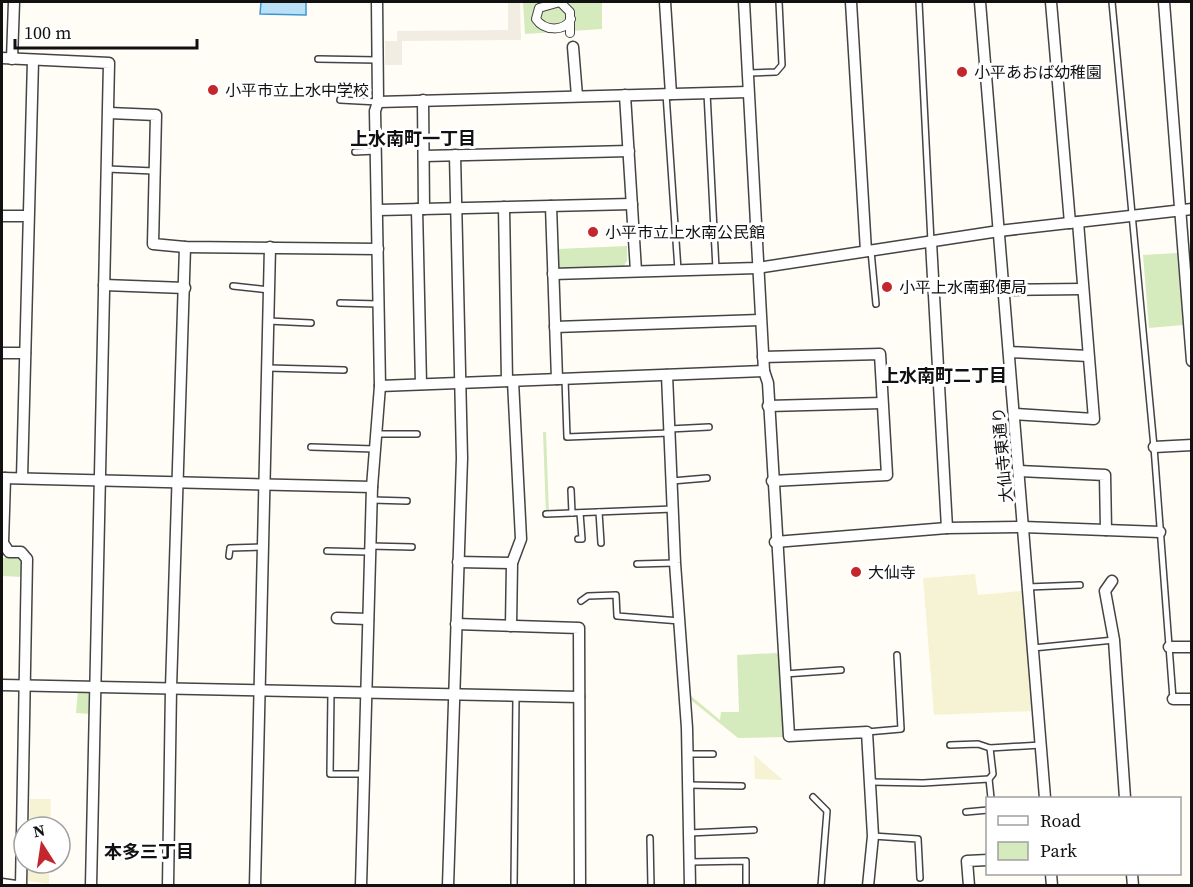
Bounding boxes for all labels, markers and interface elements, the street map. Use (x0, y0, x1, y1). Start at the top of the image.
scale bar (15, 12, 196, 50)
text: 100 m (24, 20, 71, 45)
place label: 小平あおば幼稚園 (974, 61, 1102, 83)
marker: 小平あおば幼稚園 (955, 65, 969, 79)
place label: 小平市立上水中学校 (225, 79, 369, 101)
marker: 小平市立上水中学校 (206, 83, 220, 97)
district label: 上水南町一丁目 (350, 126, 476, 151)
place label: 小平市立上水南公民館 (605, 221, 765, 243)
marker: 小平市立上水南公民館 (586, 225, 600, 239)
place label: 小平上水南郵便局 (899, 276, 1027, 298)
marker: 小平上水南郵便局 (880, 280, 894, 294)
district label: 上水南町二丁目 (881, 363, 1007, 388)
street label: 大仙寺東通り (987, 406, 1017, 504)
place label: 大仙寺 (868, 561, 916, 583)
marker: 大仙寺 (849, 565, 863, 579)
legend (986, 797, 1181, 875)
text: Road (1040, 808, 1081, 833)
north arrow (12, 815, 72, 875)
text: N (31, 818, 47, 842)
text: Park (1040, 838, 1077, 863)
district label: 本多三丁目 (104, 839, 194, 864)

